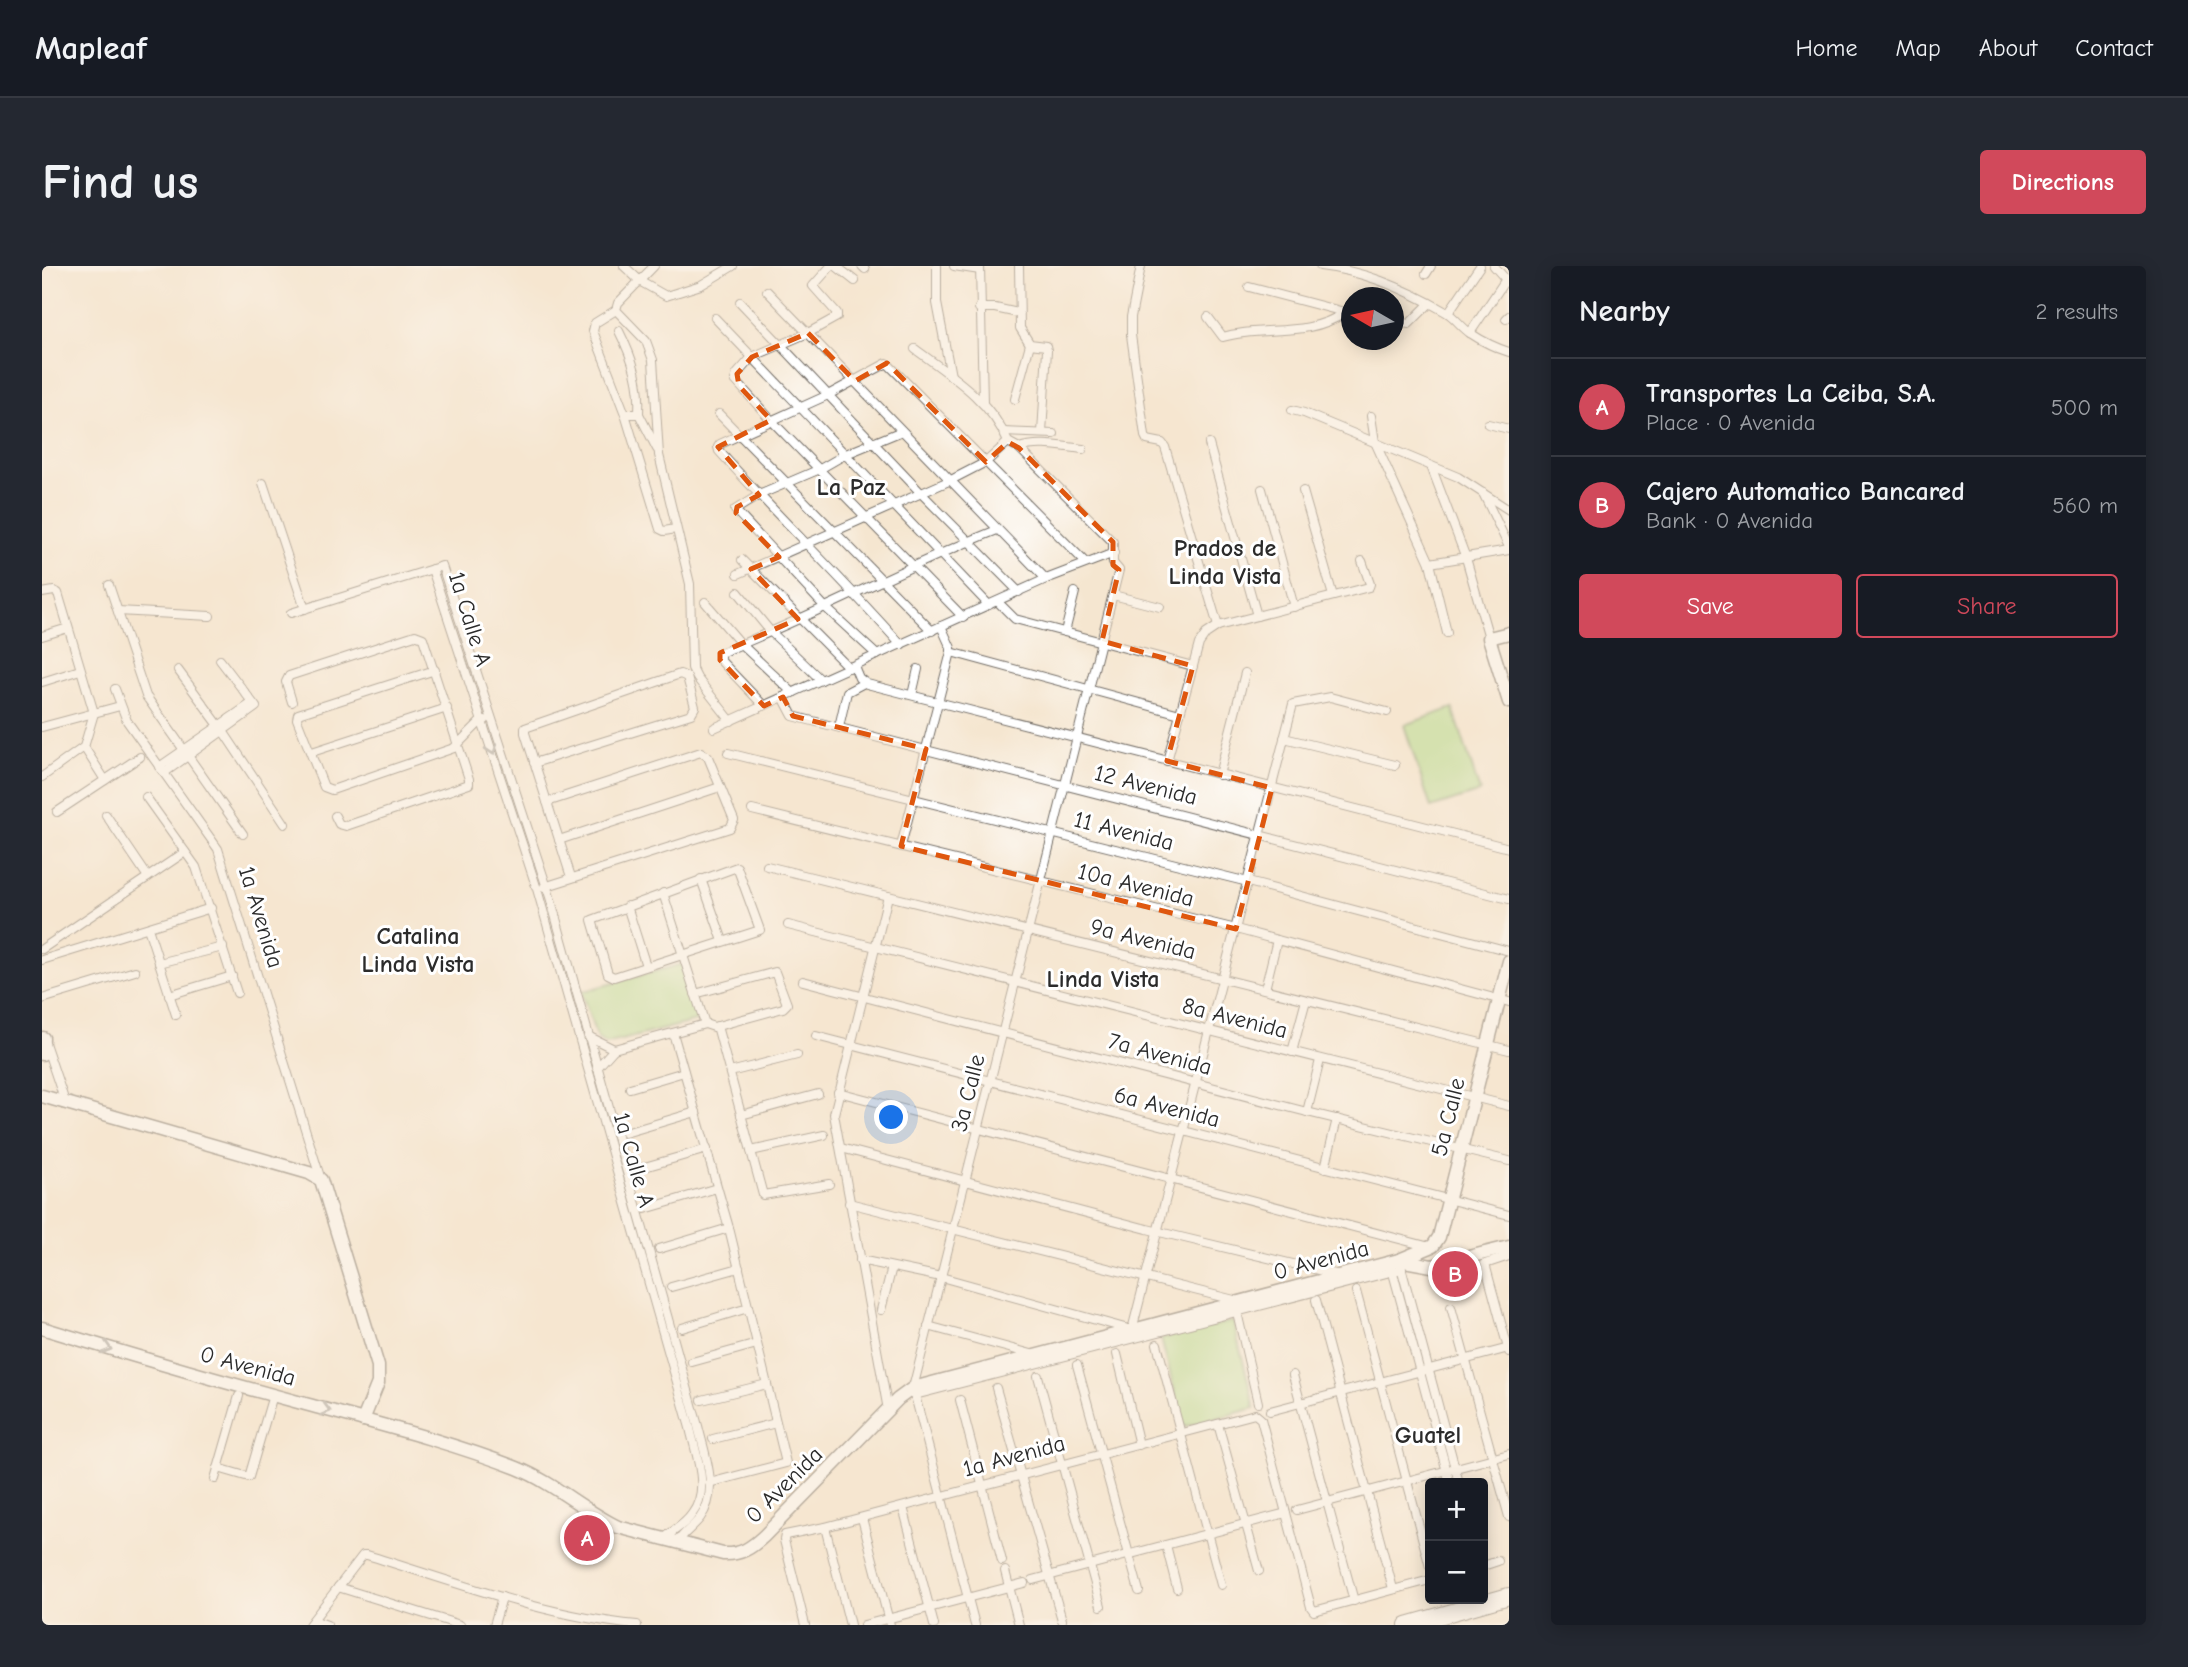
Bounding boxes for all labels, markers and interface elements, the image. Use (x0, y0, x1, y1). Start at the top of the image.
text: Mapleaf (35, 29, 147, 67)
text: Home (1796, 34, 1857, 62)
text: Map (1895, 34, 1941, 62)
text: About (1979, 34, 2037, 62)
text: Contact (2075, 34, 2153, 62)
button: Directions (1980, 150, 2146, 214)
text: Find us (42, 154, 198, 210)
north arrow (1341, 287, 1404, 350)
text: Nearby (1579, 294, 1670, 329)
text: 2 results (2036, 298, 2118, 325)
text: Transportes La Ceiba, S.A. (1646, 379, 1936, 409)
text: A (1596, 394, 1608, 421)
text: 500 m (2051, 394, 2118, 421)
text: Place · 0 Avenida (1646, 409, 1816, 436)
district label: La Paz (817, 473, 886, 501)
text: Cajero Automatico Bancared (1646, 477, 1965, 507)
text: B (1595, 492, 1609, 519)
text: 560 m (2052, 492, 2118, 519)
text: Bank · 0 Avenida (1646, 507, 1813, 534)
district label: Prados de Linda Vista (1169, 534, 1281, 590)
street label: 1a Calle A (443, 569, 497, 669)
button: Save (1579, 574, 1842, 638)
button: Share (1856, 574, 2118, 638)
one-way arrow (484, 743, 498, 756)
street label: 12 Avenida (1092, 759, 1200, 811)
street label: 11 Avenida (1071, 806, 1177, 856)
street label: 10a Avenida (1075, 858, 1197, 912)
street label: 1a Avenida (233, 863, 289, 971)
street label: 9a Avenida (1087, 913, 1199, 965)
district label: Catalina Linda Vista (362, 922, 474, 978)
district label: Linda Vista (1047, 965, 1159, 993)
street label: 8a Avenida (1180, 992, 1290, 1044)
street label: 7a Avenida (1105, 1027, 1215, 1081)
street label: 3a Calle (945, 1052, 991, 1134)
street label: 5a Calle (1425, 1075, 1471, 1159)
street label: 6a Avenida (1111, 1081, 1223, 1133)
your location (874, 1100, 908, 1134)
street label: 1a Calle A (608, 1110, 660, 1210)
street label: 0 Avenida (1270, 1234, 1372, 1286)
pin: B (1432, 1248, 1478, 1300)
one-way arrow (101, 1339, 113, 1354)
street label: 0 Avenida (197, 1340, 299, 1392)
one-way arrow (320, 1402, 332, 1416)
district label: Guatel (1395, 1421, 1461, 1449)
street label: 1a Avenida (960, 1429, 1068, 1483)
street label: 0 Avenida (740, 1441, 828, 1529)
map controls (1425, 1478, 1488, 1604)
button: + (1425, 1478, 1488, 1541)
pin: A (564, 1512, 610, 1564)
button: − (1425, 1541, 1488, 1604)

